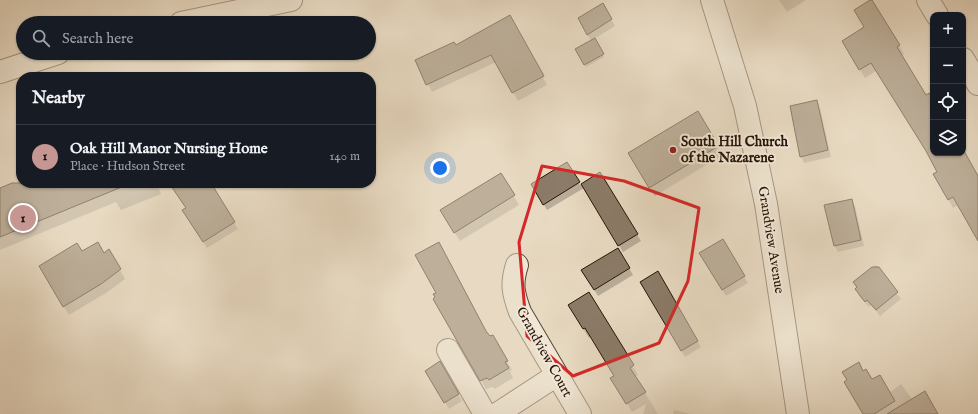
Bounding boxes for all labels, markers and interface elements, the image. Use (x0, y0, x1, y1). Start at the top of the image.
map controls (930, 12, 966, 156)
button: + (930, 12, 966, 48)
search box (16, 16, 376, 60)
icon: search (30, 27, 52, 49)
text: Search here (62, 29, 133, 48)
button: − (930, 48, 966, 84)
button: locate (930, 84, 966, 120)
text: Nearby (32, 88, 85, 109)
button: layers (930, 120, 966, 156)
place label: South Hill Church of the Nazarene (681, 133, 789, 167)
text: Oak Hill Manor Nursing Home (70, 139, 268, 158)
marker: South Hill Church of the Nazarene (668, 145, 678, 155)
text: 1 (43, 148, 47, 165)
text: 140 m (330, 148, 360, 165)
text: Place · Hudson Street (70, 158, 185, 175)
your location (430, 158, 450, 178)
street label: Grandview Avenue (754, 185, 788, 296)
pin: 1 (10, 203, 36, 233)
street label: Grandview Court (512, 304, 576, 400)

